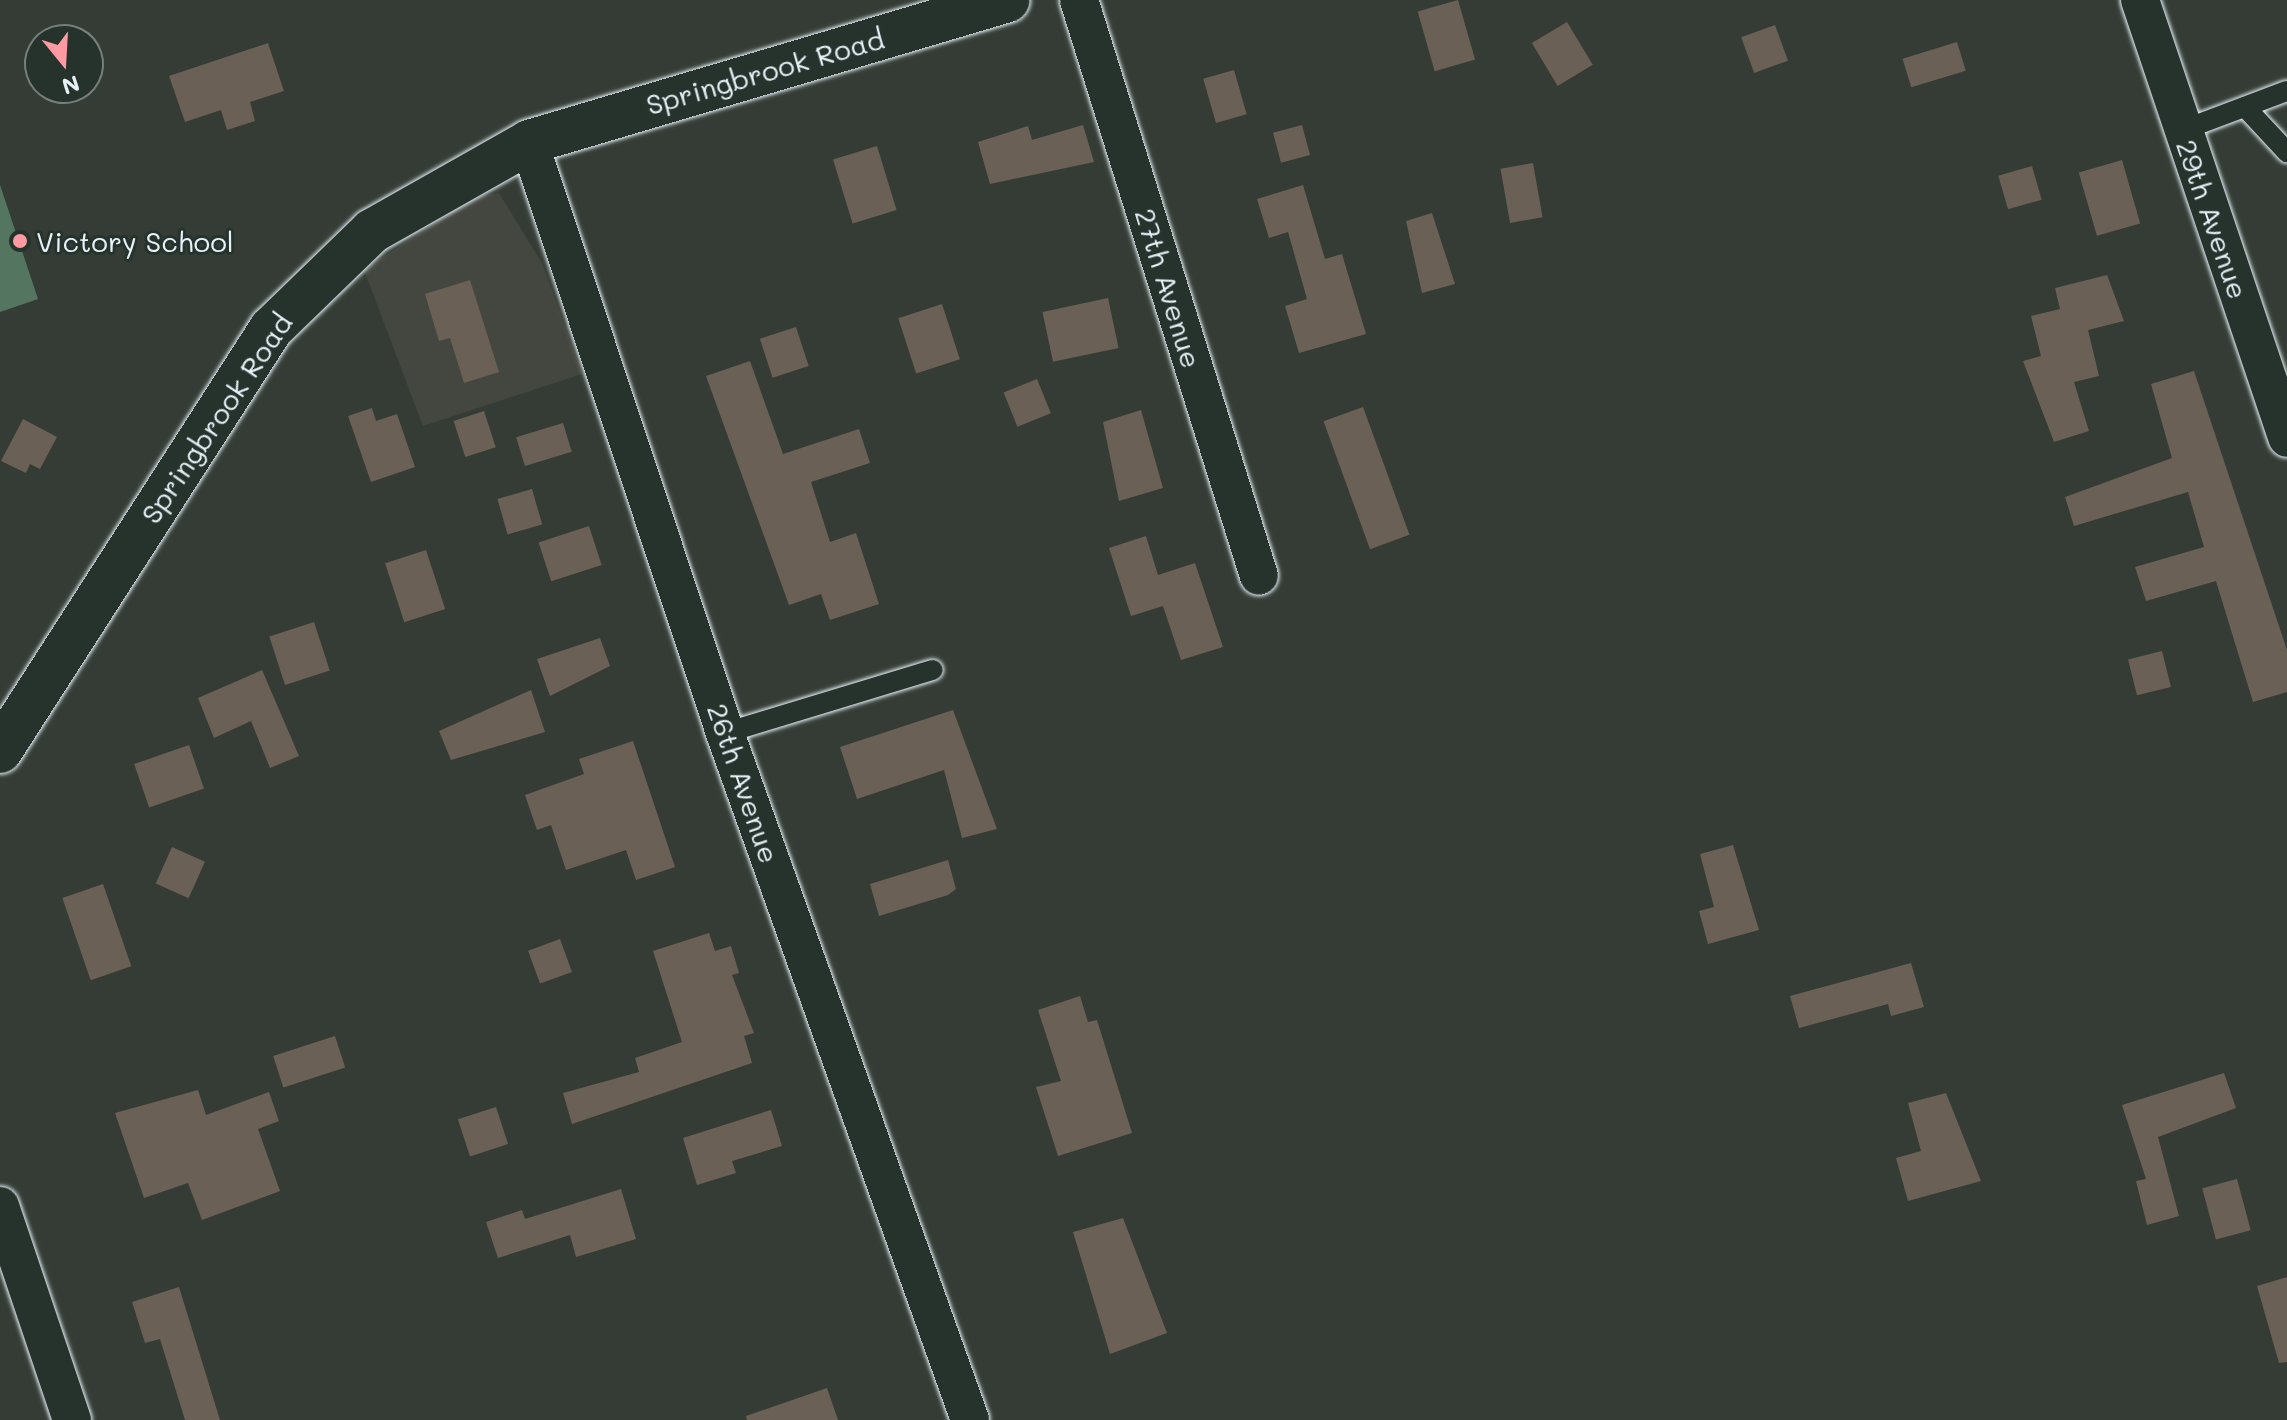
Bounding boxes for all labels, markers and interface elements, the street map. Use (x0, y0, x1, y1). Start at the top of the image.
street label: Springbrook Road (642, 21, 888, 121)
north arrow (24, 24, 104, 104)
text: N (59, 69, 83, 102)
street label: 29th Avenue (2170, 135, 2256, 303)
street label: 27th Avenue (1129, 204, 1209, 372)
place label: Victory School (36, 224, 234, 258)
marker: Victory School (11, 232, 29, 250)
street label: Springbrook Road (133, 307, 299, 529)
street label: 26th Avenue (701, 699, 787, 867)

